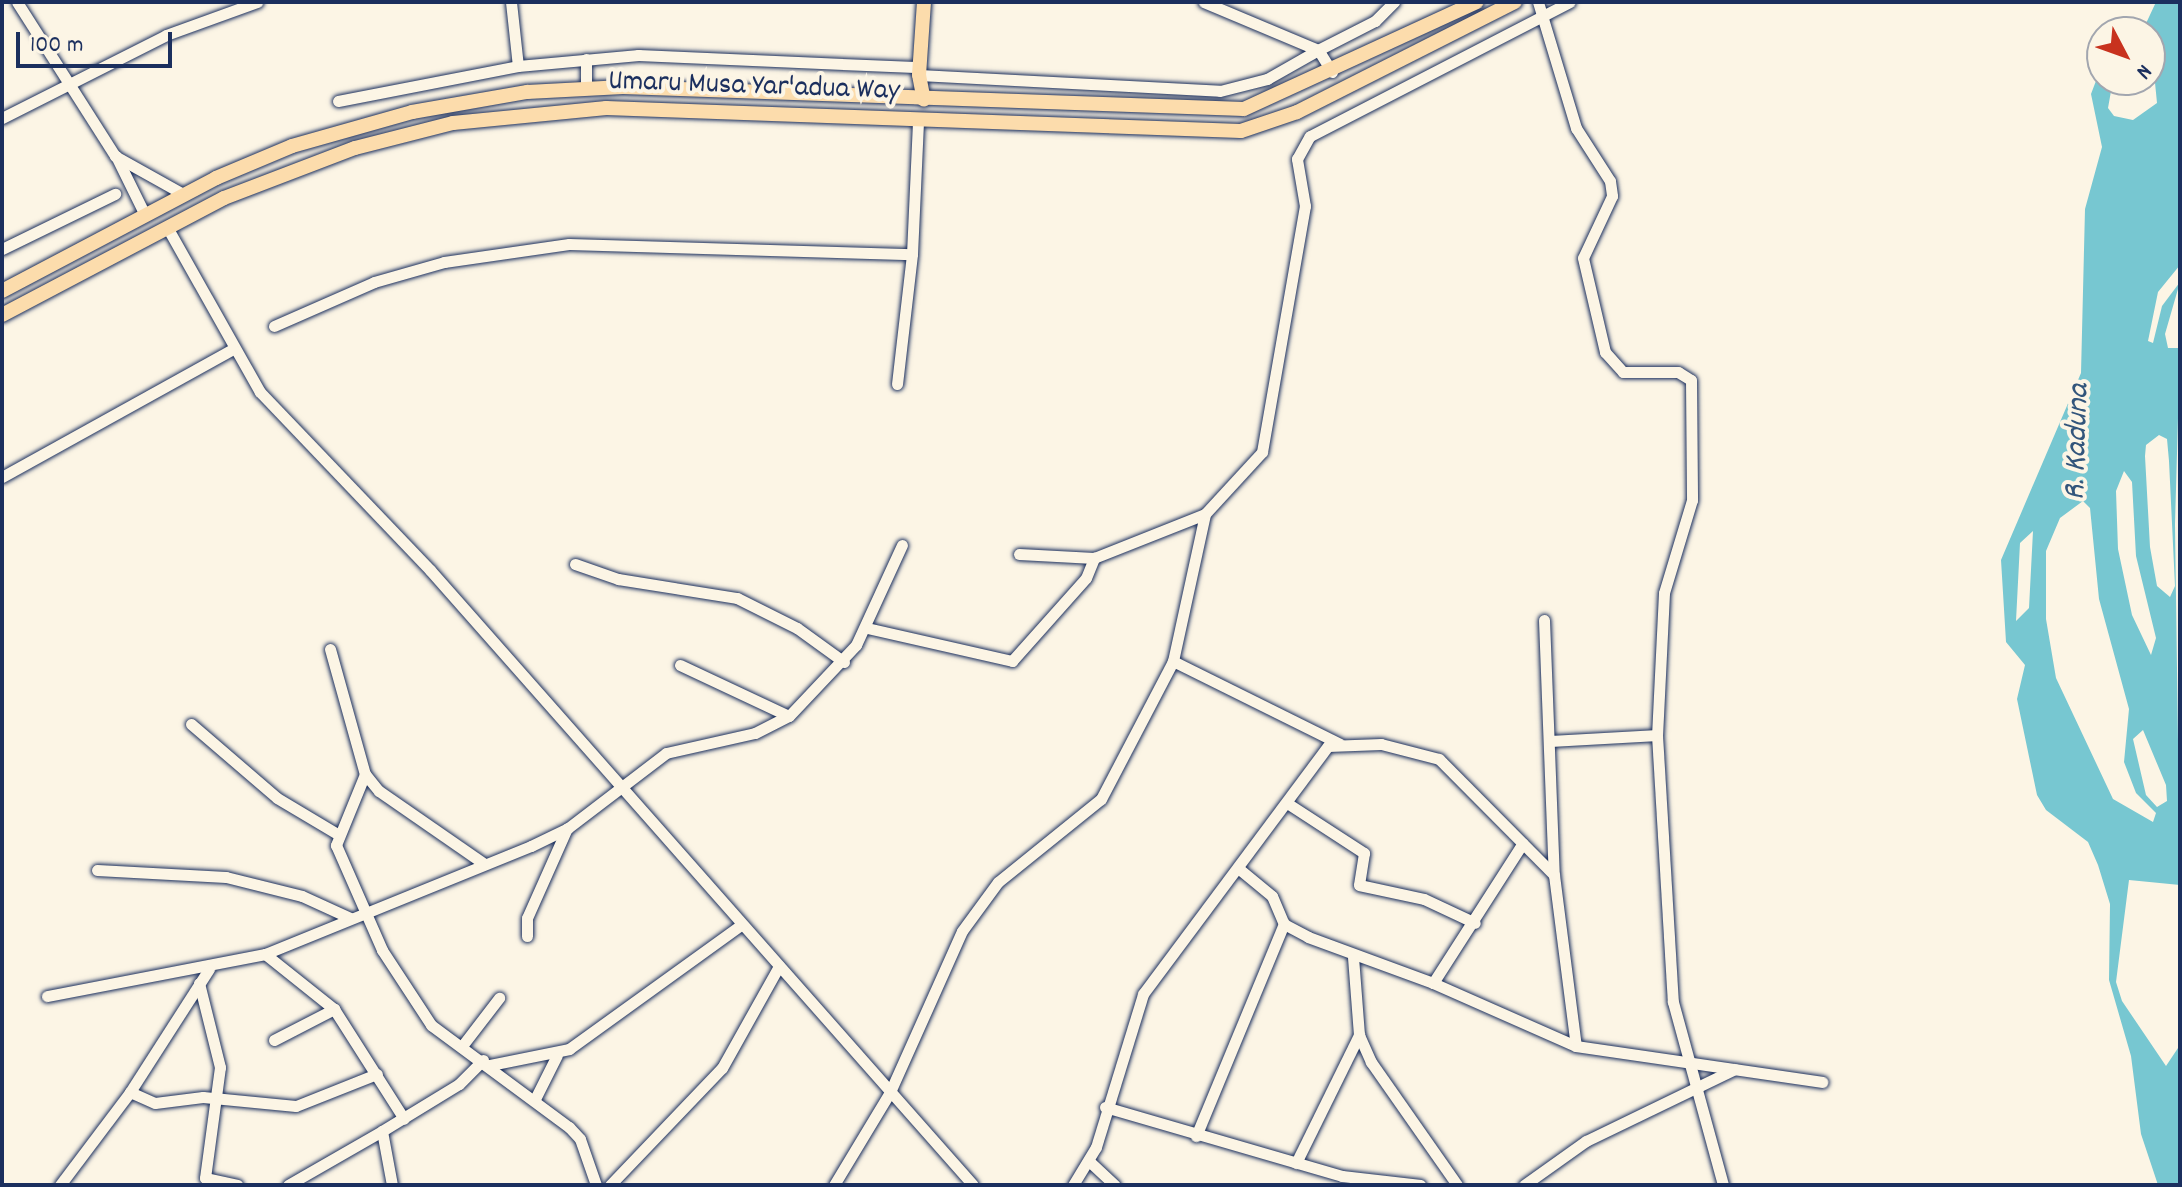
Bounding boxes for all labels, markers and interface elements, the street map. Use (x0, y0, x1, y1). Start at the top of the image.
scale bar (20, 16, 176, 66)
north arrow (2086, 16, 2166, 96)
text: 100 m (30, 29, 83, 63)
text: N (2128, 56, 2158, 85)
street label: Umaru Musa Yar'adua Way (608, 65, 900, 111)
water label: R. Kaduna (2058, 383, 2100, 501)

